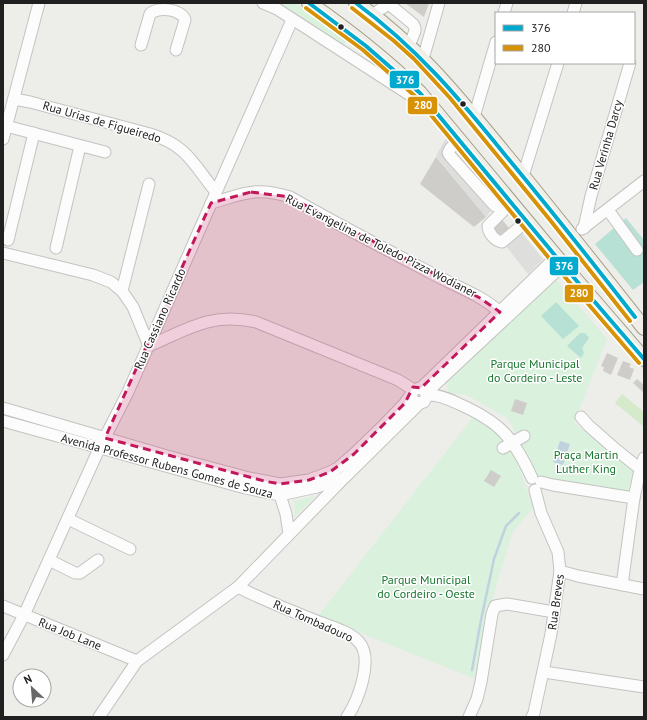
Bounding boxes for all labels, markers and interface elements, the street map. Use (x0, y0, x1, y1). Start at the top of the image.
legend (495, 12, 635, 64)
text: 376 (531, 20, 551, 35)
unlabelled marker (336, 22, 346, 32)
text: 280 (531, 40, 551, 55)
line badge: 376 (389, 70, 420, 89)
text: 376 (396, 73, 414, 87)
line badge: 280 (407, 96, 438, 115)
street label: Rua Urias de Figueiredo (41, 97, 163, 146)
text: 280 (414, 98, 432, 112)
street label: Rua Verinha Darcy (586, 98, 626, 192)
unlabelled marker (458, 99, 468, 109)
street label: Rua Evangelina de Toledo Pizza Wodianer (283, 191, 479, 301)
unlabelled marker (513, 216, 523, 226)
line badge: 376 (549, 256, 579, 276)
text: 376 (555, 259, 573, 273)
street label: Rua Cassiano Ricardo (130, 266, 189, 372)
line badge: 280 (564, 284, 594, 303)
text: 280 (570, 286, 588, 300)
park label: Parque Municipal do Cordeiro - Leste (488, 356, 582, 385)
street label: Avenida Professor Rubens Gomes de Souza (59, 430, 275, 501)
park label: Praça Martin Luther King (554, 447, 618, 476)
park label: Parque Municipal do Cordeiro - Oeste (377, 572, 475, 601)
street label: Rua Breves (544, 573, 567, 631)
street label: Rua Tombadouro (271, 596, 355, 645)
street label: Rua Job Lane (36, 614, 104, 653)
north arrow (12, 668, 52, 708)
text: N (21, 671, 34, 687)

